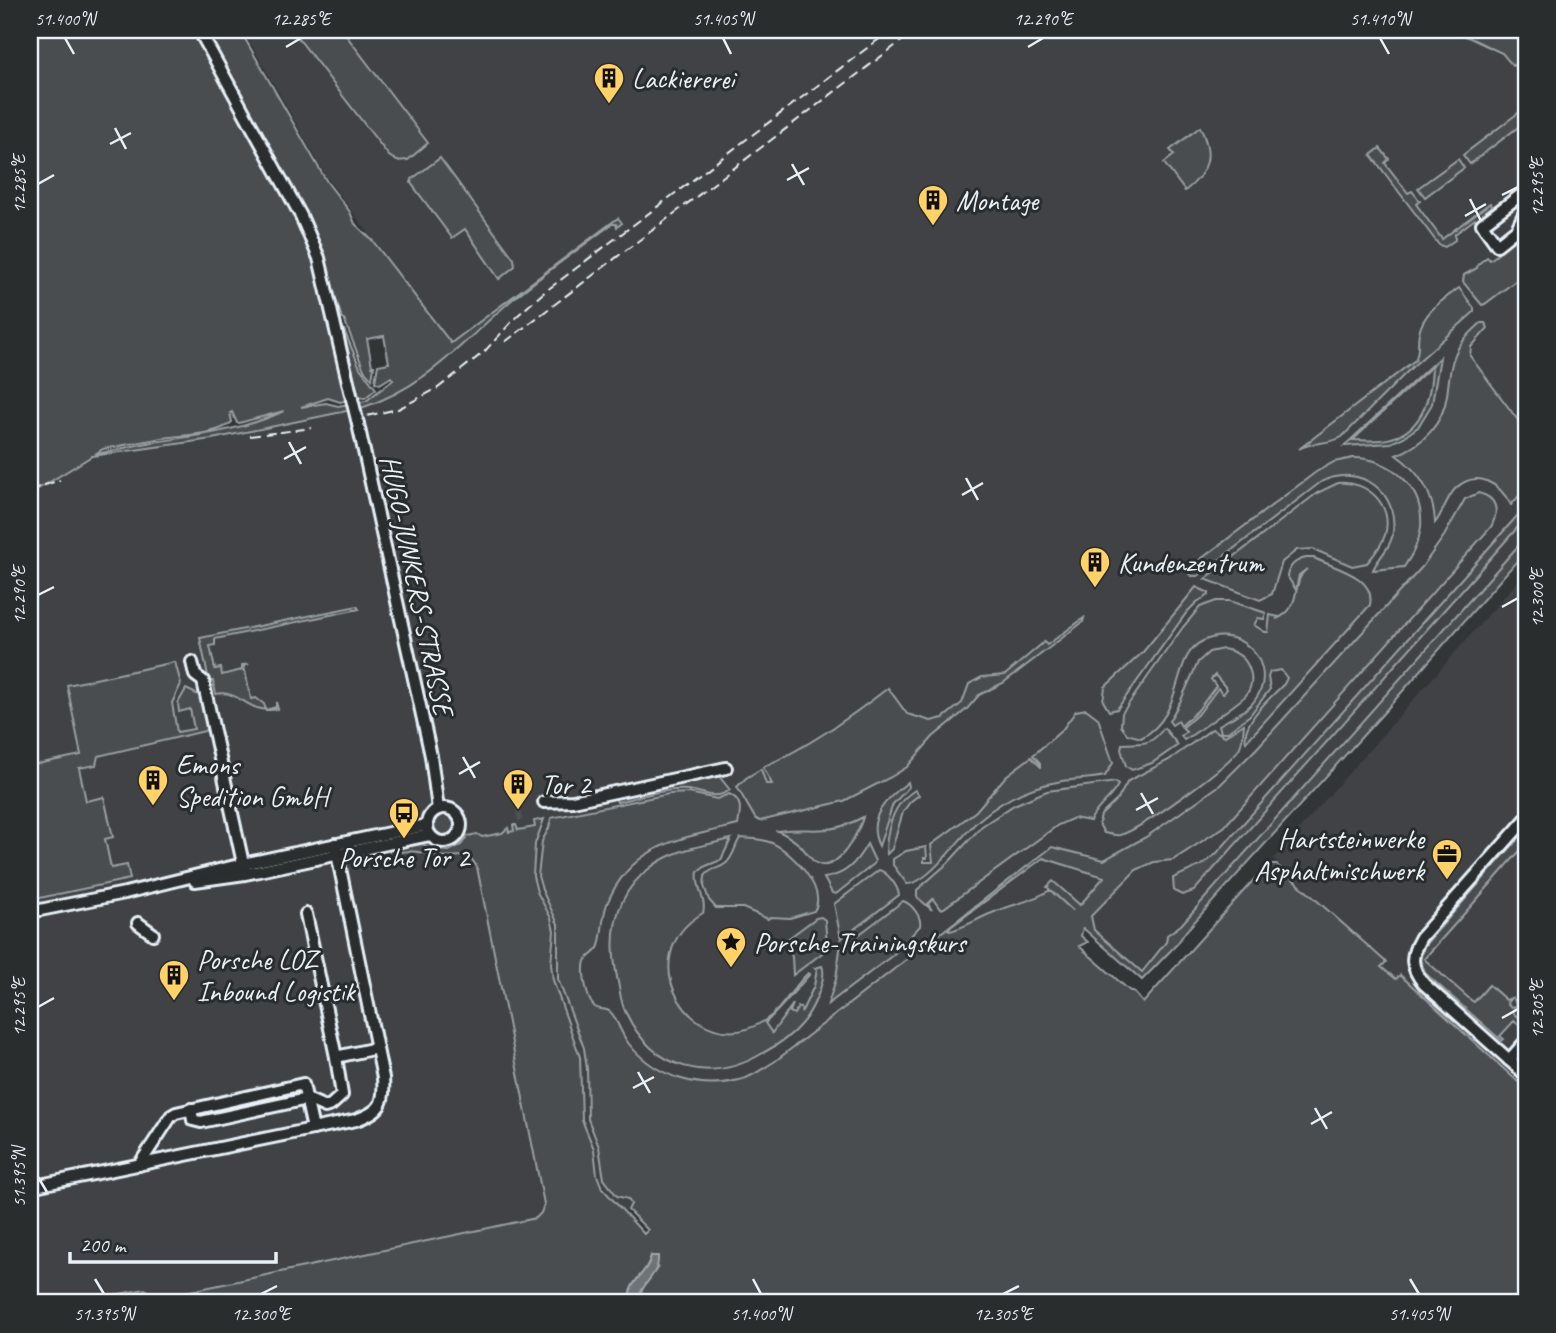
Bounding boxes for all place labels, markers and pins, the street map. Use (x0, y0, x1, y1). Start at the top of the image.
building icon: Lackiererei (592, 61, 626, 105)
place label: Lackiererei (632, 61, 738, 96)
building icon: Montage (916, 183, 950, 227)
place label: Montage (956, 183, 1040, 218)
building icon: Kundenzentrum (1078, 545, 1112, 589)
place label: Kundenzentrum (1118, 545, 1265, 580)
place label: Emons Spedition GmbH (176, 747, 332, 814)
building icon: Emons Spedition GmbH (136, 763, 170, 807)
building icon: Tor 2 (501, 767, 535, 811)
place label: Tor 2 (541, 767, 593, 802)
bus stop icon: Porsche Tor 2 (387, 796, 421, 840)
place label: Hartsteinwerke Asphaltmischwerk (1254, 821, 1426, 888)
office icon: Hartsteinwerke Asphaltmischwerk (1430, 837, 1464, 881)
place label: Porsche Tor 2 (339, 840, 472, 875)
place icon: Porsche-Trainingskurs (714, 925, 748, 969)
place label: Porsche-Trainingskurs (754, 925, 968, 960)
place label: Porsche LOZ Inbound Logistik (197, 942, 356, 1009)
building icon: Porsche LOZ Inbound Logistik (157, 958, 191, 1002)

